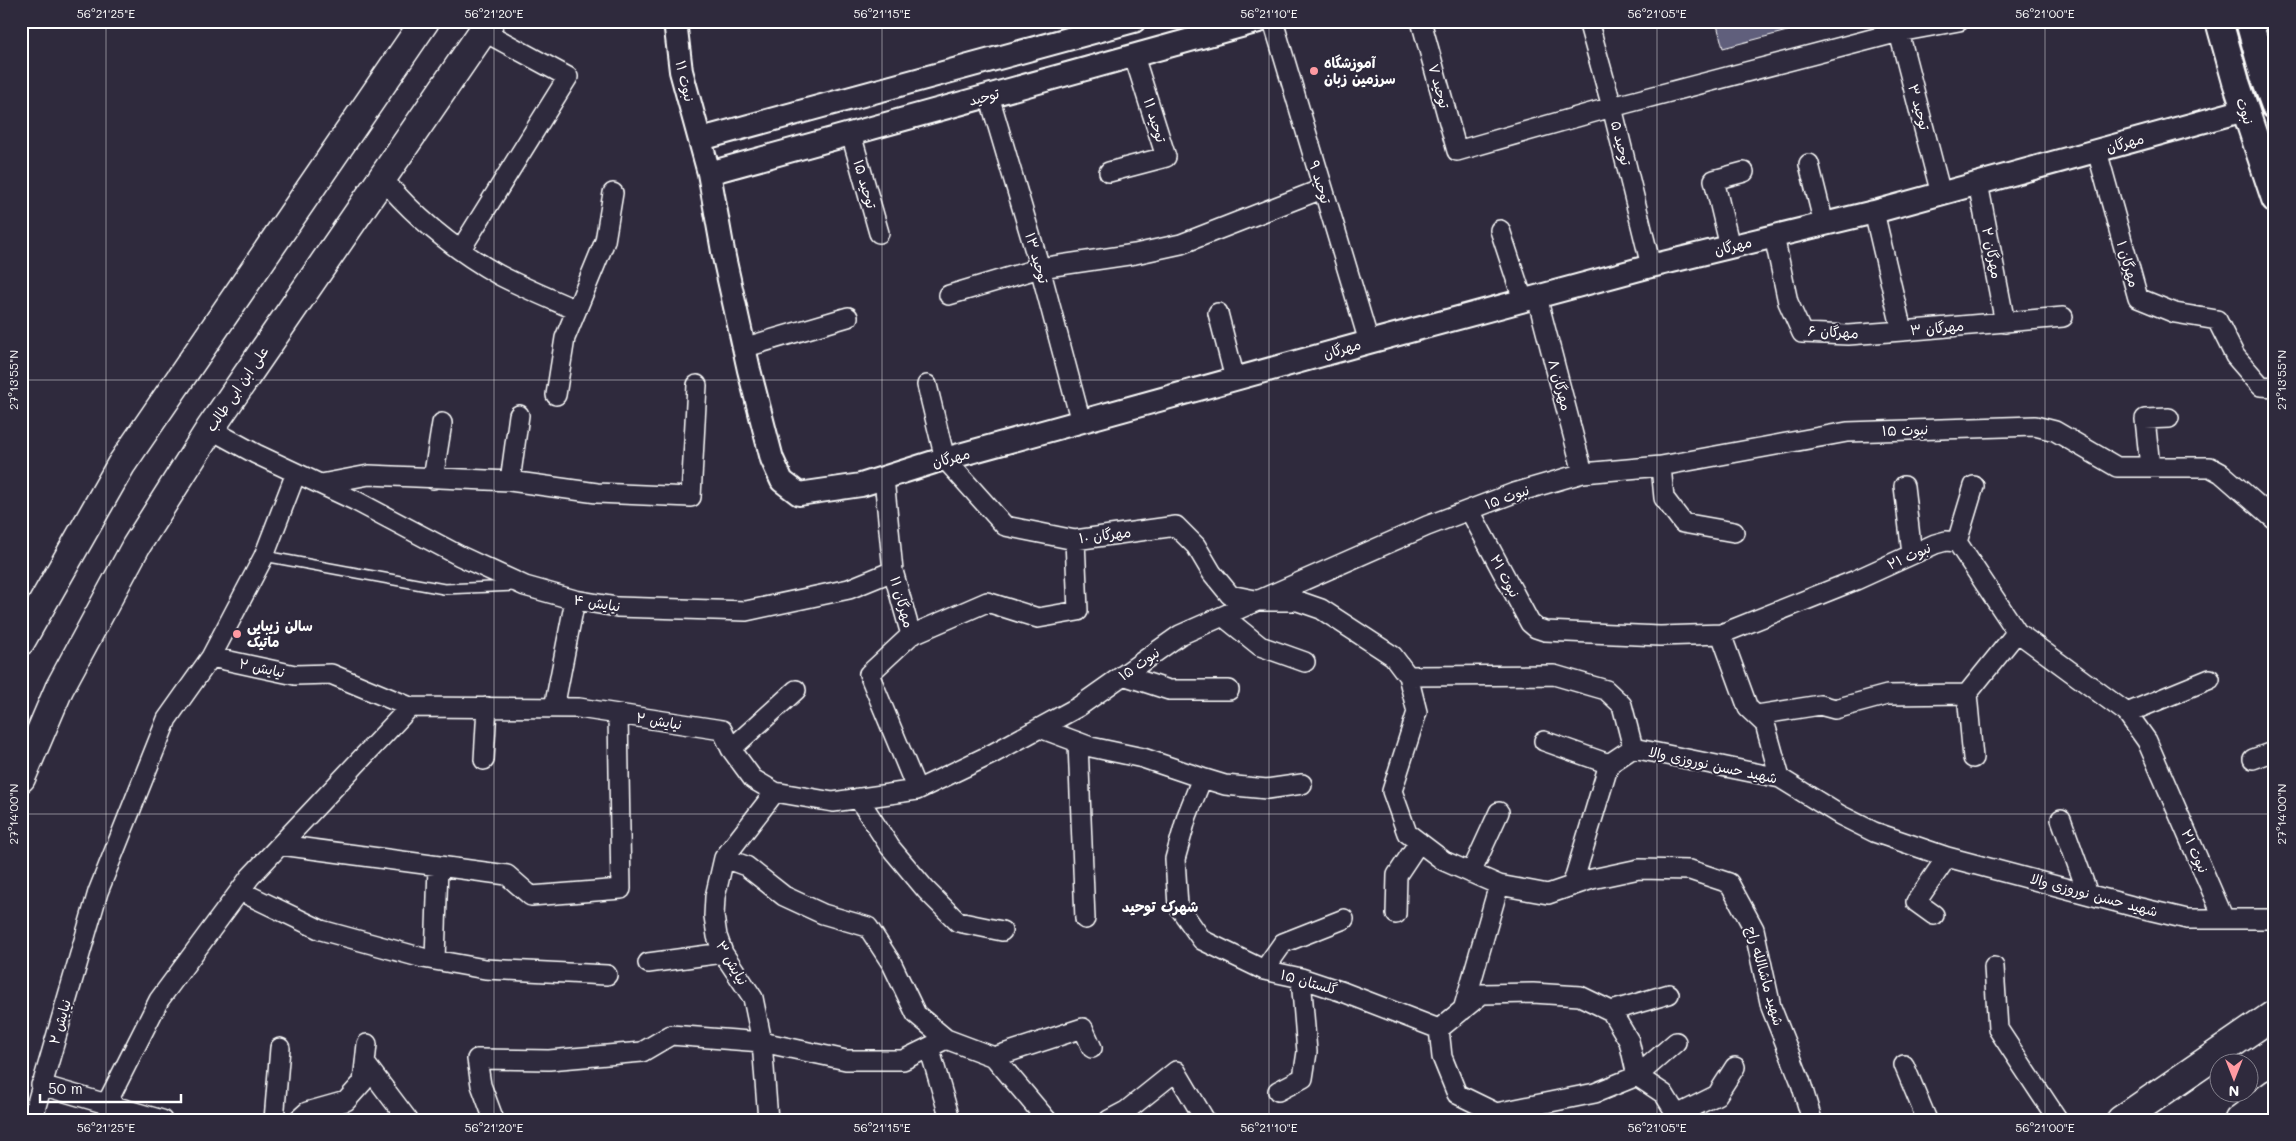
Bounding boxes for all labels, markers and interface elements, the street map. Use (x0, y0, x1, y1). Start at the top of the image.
text: 56°21'25"E (77, 5, 135, 21)
text: 56°21'20"E (465, 5, 524, 21)
text: 56°21'15"E (853, 5, 911, 21)
text: 56°21'10"E (1240, 5, 1298, 21)
text: 56°21'05"E (1627, 5, 1687, 21)
text: 56°21'00"E (2015, 5, 2075, 21)
place label: آموزشگاه سرزمین زبان (1324, 53, 1396, 88)
street label: نبوت ۱۱ (672, 58, 699, 103)
street label: توحید ۷ (1424, 62, 1455, 111)
marker: آموزشگاه سرزمین زبان (1308, 65, 1320, 77)
street label: توحید ۳ (1904, 82, 1935, 133)
street label: توحید (966, 83, 1002, 110)
street label: توحید ۱۱ (1140, 95, 1172, 145)
street label: نبوت (2232, 95, 2259, 127)
street label: توحید ۵ (1607, 119, 1636, 168)
street label: مهرگان (2104, 128, 2146, 157)
street label: توحید ۱۵ (849, 157, 882, 212)
street label: توحید ۹ (1305, 158, 1336, 207)
street label: مهرگان ۲ (1978, 225, 2007, 280)
street label: توحید ۱۳ (1021, 230, 1054, 286)
street label: مهرگان (1712, 232, 1754, 259)
street label: مهرگان ۱ (2113, 238, 2144, 289)
street label: مهرگان ۳ (1909, 316, 1965, 339)
street label: مهرگان ۶ (1807, 321, 1859, 342)
street label: مهرگان (1321, 334, 1363, 363)
street label: علی ابن ابی طالب (201, 342, 272, 435)
text: 27°13'55"N (5, 350, 21, 410)
text: 27°13'55"N (2273, 350, 2289, 410)
street label: مهرگان ۸ (1545, 357, 1576, 413)
street label: نبوت ۱۵ (1882, 419, 1928, 440)
street label: مهرگان (930, 443, 972, 472)
street label: نبوت ۱۵ (1482, 480, 1532, 513)
street label: مهرگان ۱۰ (1078, 522, 1132, 547)
street label: نبوت ۲۱ (1884, 538, 1934, 574)
street label: نبوت ۲۱ (1486, 551, 1525, 601)
street label: مهرگان ۱۱ (886, 574, 919, 630)
street label: نیایش ۴ (572, 589, 622, 616)
place label: سالن زیبایی ماتیک (247, 616, 313, 651)
marker: سالن زیبایی ماتیک (231, 628, 243, 640)
street label: نبوت ۱۵ (1114, 643, 1163, 685)
street label: نیایش ۲ (238, 653, 287, 682)
street label: نیایش ۲ (635, 708, 683, 734)
street label: شهید حسن نوروزی والا (1647, 742, 1779, 787)
text: 27°14'00"N (5, 784, 21, 844)
text: 27°14'00"N (2273, 784, 2289, 844)
street label: نبوت ۲۱ (2177, 826, 2213, 876)
street label: شهید حسن نوروزی والا (2028, 868, 2160, 921)
district label: شهرک توحید (1122, 896, 1198, 917)
street label: شهید ماشاالله راج (1741, 924, 1789, 1028)
street label: نیایش ۳ (712, 937, 753, 988)
street label: گلستان ۱۵ (1278, 964, 1340, 999)
street label: نیایش ۲ (44, 997, 75, 1047)
north arrow (2208, 1054, 2258, 1104)
scale bar (40, 1071, 181, 1103)
text: 50 m (48, 1078, 83, 1098)
text: N (2229, 1082, 2239, 1101)
text: 56°21'25"E (77, 1119, 135, 1135)
text: 56°21'20"E (465, 1119, 524, 1135)
text: 56°21'15"E (853, 1119, 911, 1135)
text: 56°21'10"E (1240, 1119, 1298, 1135)
text: 56°21'05"E (1627, 1119, 1687, 1135)
text: 56°21'00"E (2015, 1119, 2075, 1135)

